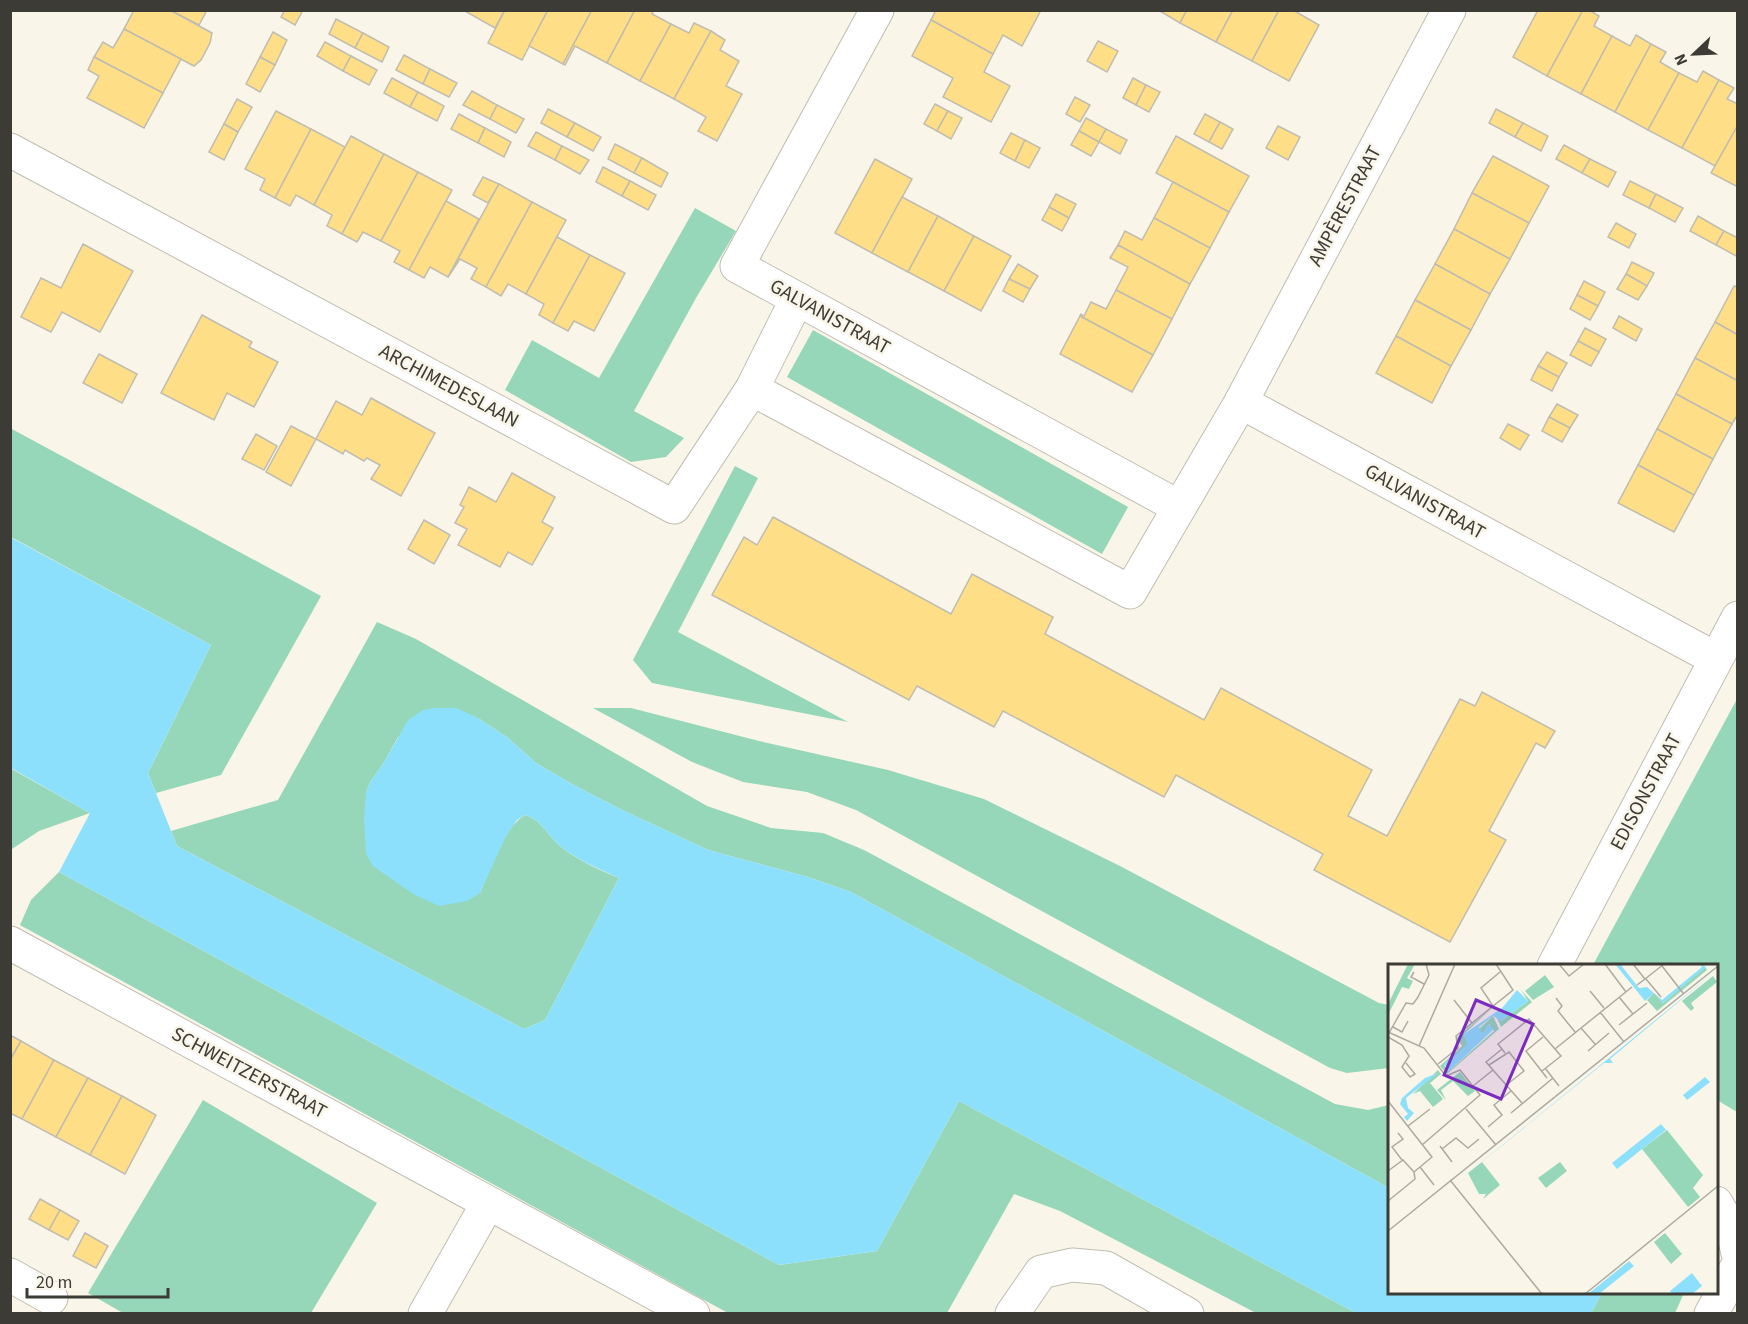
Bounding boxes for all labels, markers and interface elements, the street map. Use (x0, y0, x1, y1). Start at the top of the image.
north arrow (1664, 24, 1724, 84)
text: N (1669, 50, 1693, 69)
street label: AMPÈRESTRAAT (1301, 141, 1389, 271)
street label: GALVANISTRAAT (765, 272, 896, 362)
street label: ARCHIMEDESLAAN (374, 337, 524, 435)
street label: GALVANISTRAAT (1360, 457, 1491, 547)
street label: EDISONSTRAAT (1603, 728, 1689, 855)
inset map (1388, 964, 1718, 1294)
street label: SCHWEITZERSTRAAT (166, 1020, 332, 1126)
scale bar (27, 1261, 168, 1299)
text: 20 m (36, 1270, 72, 1295)

